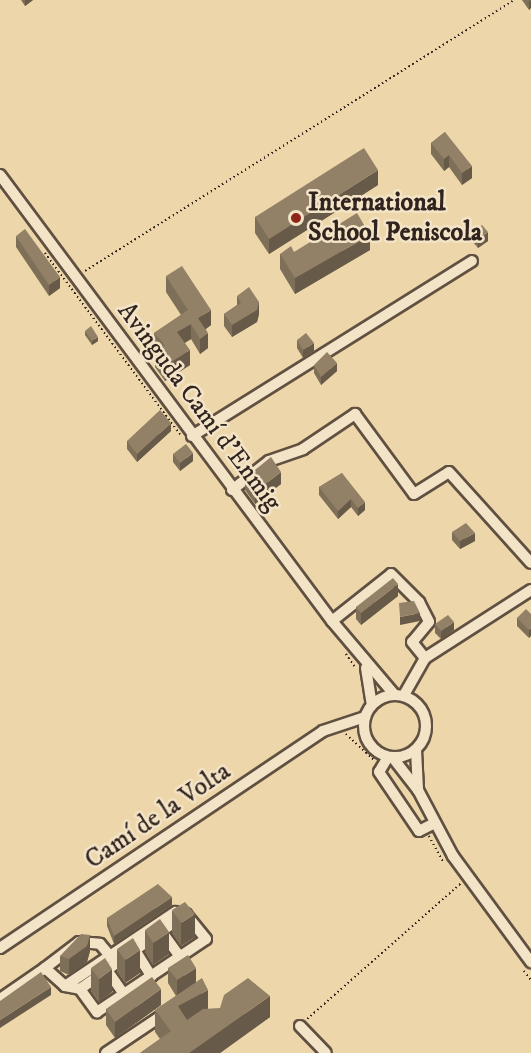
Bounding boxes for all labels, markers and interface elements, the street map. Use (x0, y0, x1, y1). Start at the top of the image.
place label: International School Peniscola (308, 187, 482, 249)
marker: International School Peniscola (289, 211, 303, 225)
street label: Avinguda Camí d'Enmig (110, 296, 288, 518)
street label: Camí de la Volta (79, 756, 237, 876)

